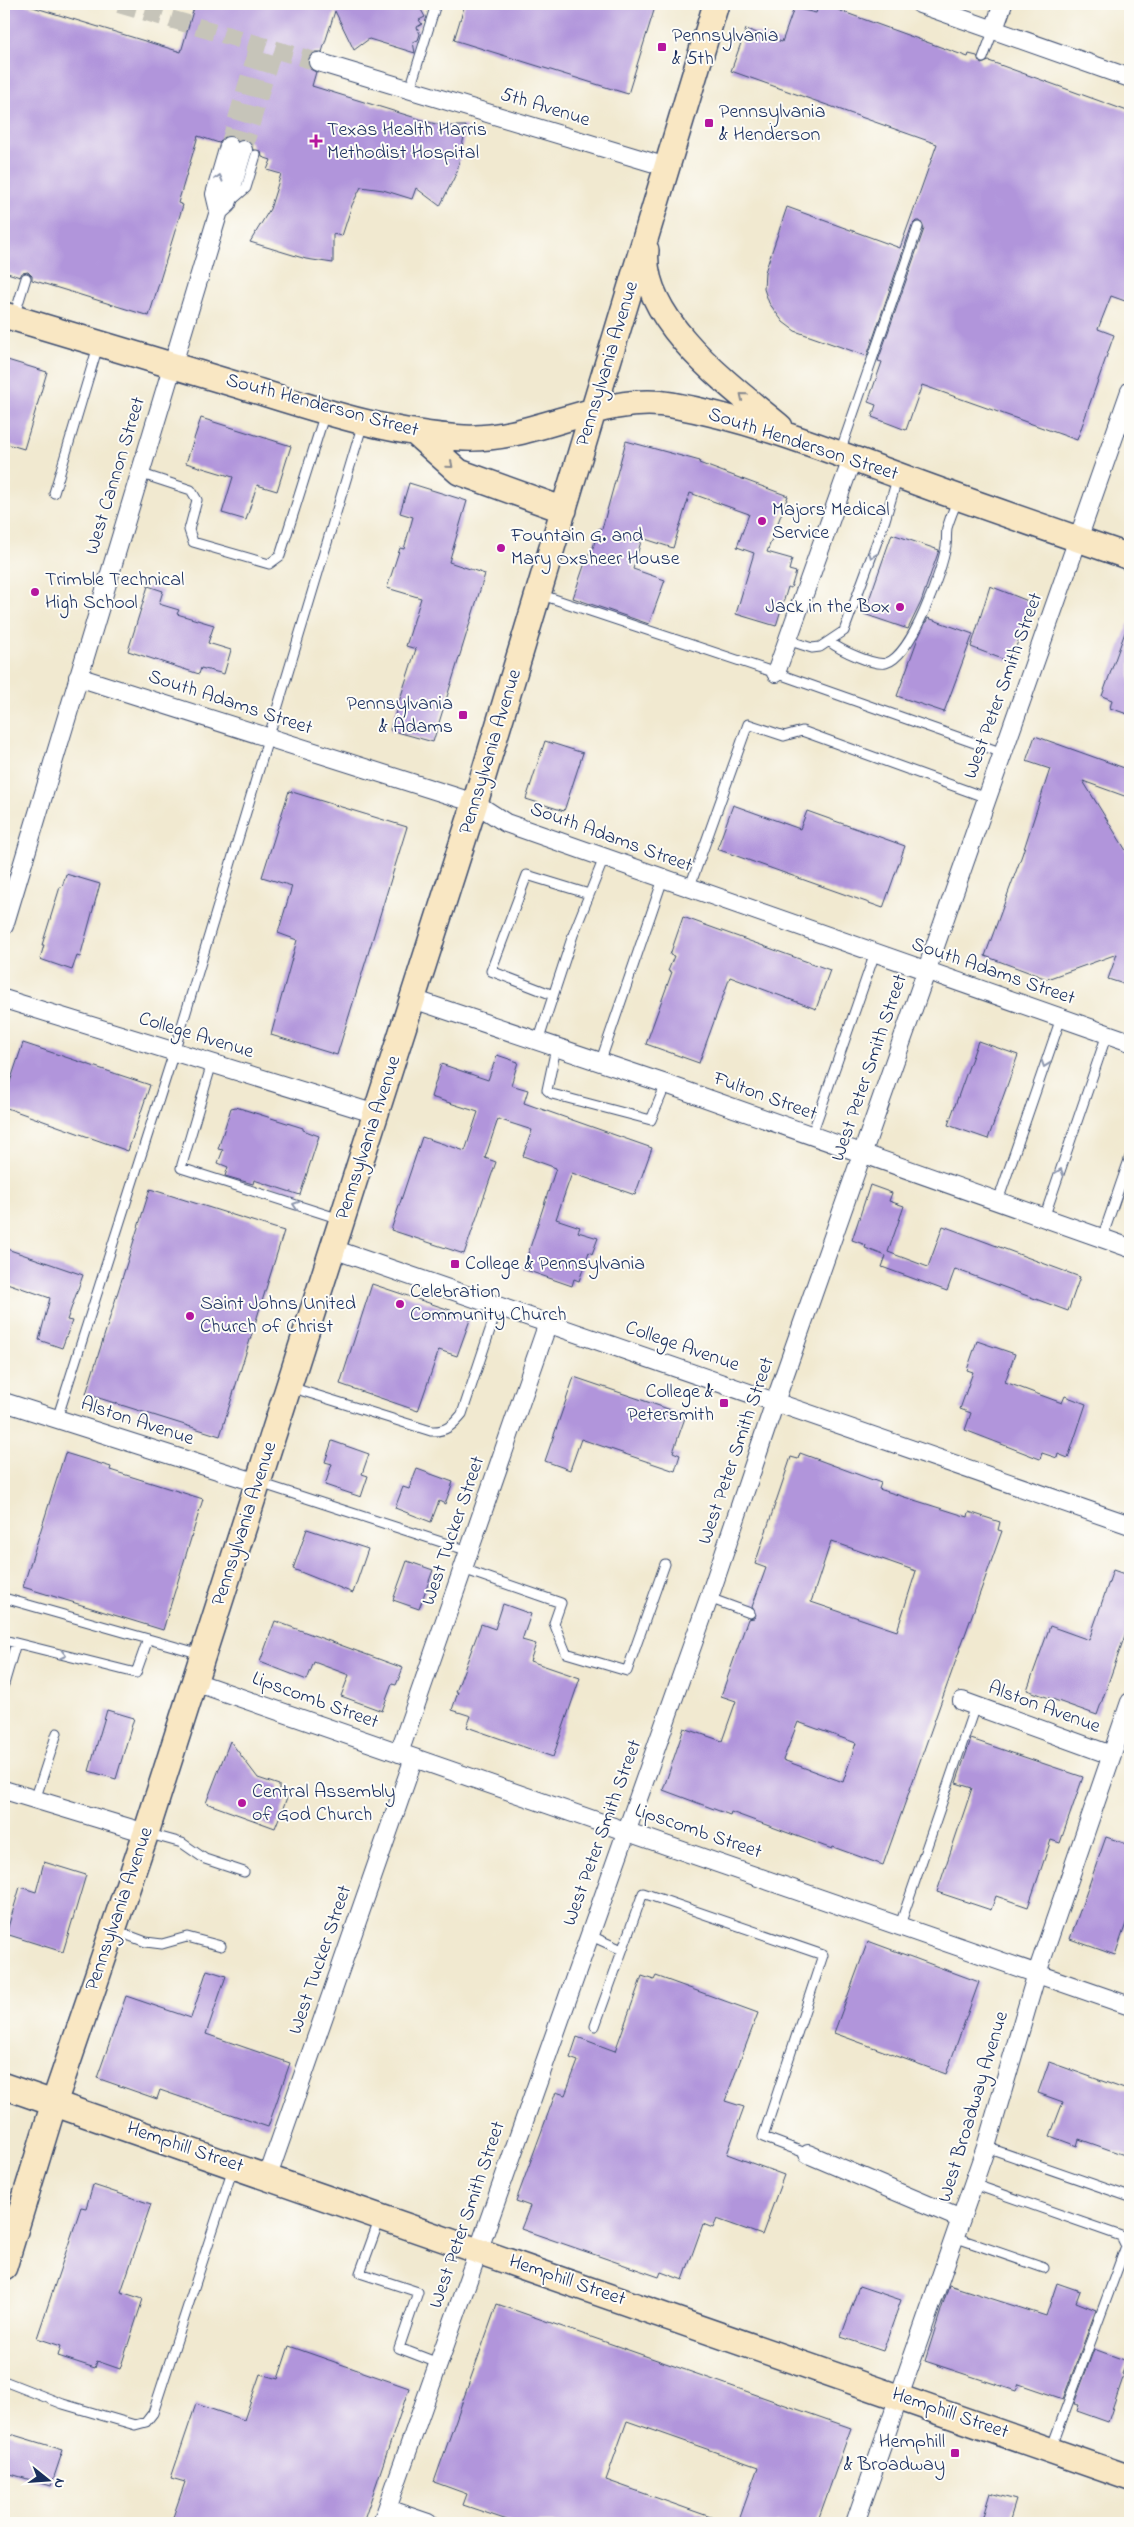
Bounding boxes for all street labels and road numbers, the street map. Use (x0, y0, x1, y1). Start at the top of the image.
street label: 5th Avenue (497, 81, 593, 135)
street label: Pennsylvania Avenue (569, 278, 647, 450)
street label: South Henderson Street (222, 366, 422, 446)
street label: West Cannon Street (78, 393, 154, 558)
street label: South Henderson Street (704, 401, 902, 490)
street label: West Peter Smith Street (957, 589, 1051, 783)
street label: South Adams Street (144, 663, 316, 743)
street label: Pennsylvania Avenue (452, 666, 530, 838)
street label: South Adams Street (526, 795, 697, 881)
street label: South Adams Street (907, 930, 1079, 1014)
street label: West Peter Smith Street (824, 970, 916, 1165)
street label: College Avenue (134, 1005, 257, 1068)
street label: Pennsylvania Avenue (329, 1052, 409, 1224)
street label: Fulton Street (708, 1064, 821, 1129)
street label: College Avenue (621, 1314, 743, 1381)
street label: West Peter Smith Street (691, 1353, 783, 1548)
street label: Alston Avenue (77, 1390, 197, 1454)
street label: Pennsylvania Avenue (205, 1438, 285, 1610)
street label: West Tucker Street (415, 1452, 493, 1610)
street label: Lipscomb Street (248, 1665, 383, 1737)
street label: Alston Avenue (984, 1674, 1104, 1742)
street label: West Peter Smith Street (556, 1736, 650, 1930)
street label: Lipscomb Street (630, 1797, 766, 1867)
street label: Pennsylvania Avenue (78, 1823, 162, 1995)
street label: West Tucker Street (282, 1881, 360, 2039)
street label: West Broadway Avenue (931, 2008, 1017, 2206)
street label: Hemphill Street (123, 2114, 247, 2182)
street label: West Peter Smith Street (422, 2117, 514, 2312)
street label: Hemphill Street (505, 2247, 629, 2315)
street label: Hemphill Street (888, 2380, 1012, 2448)

